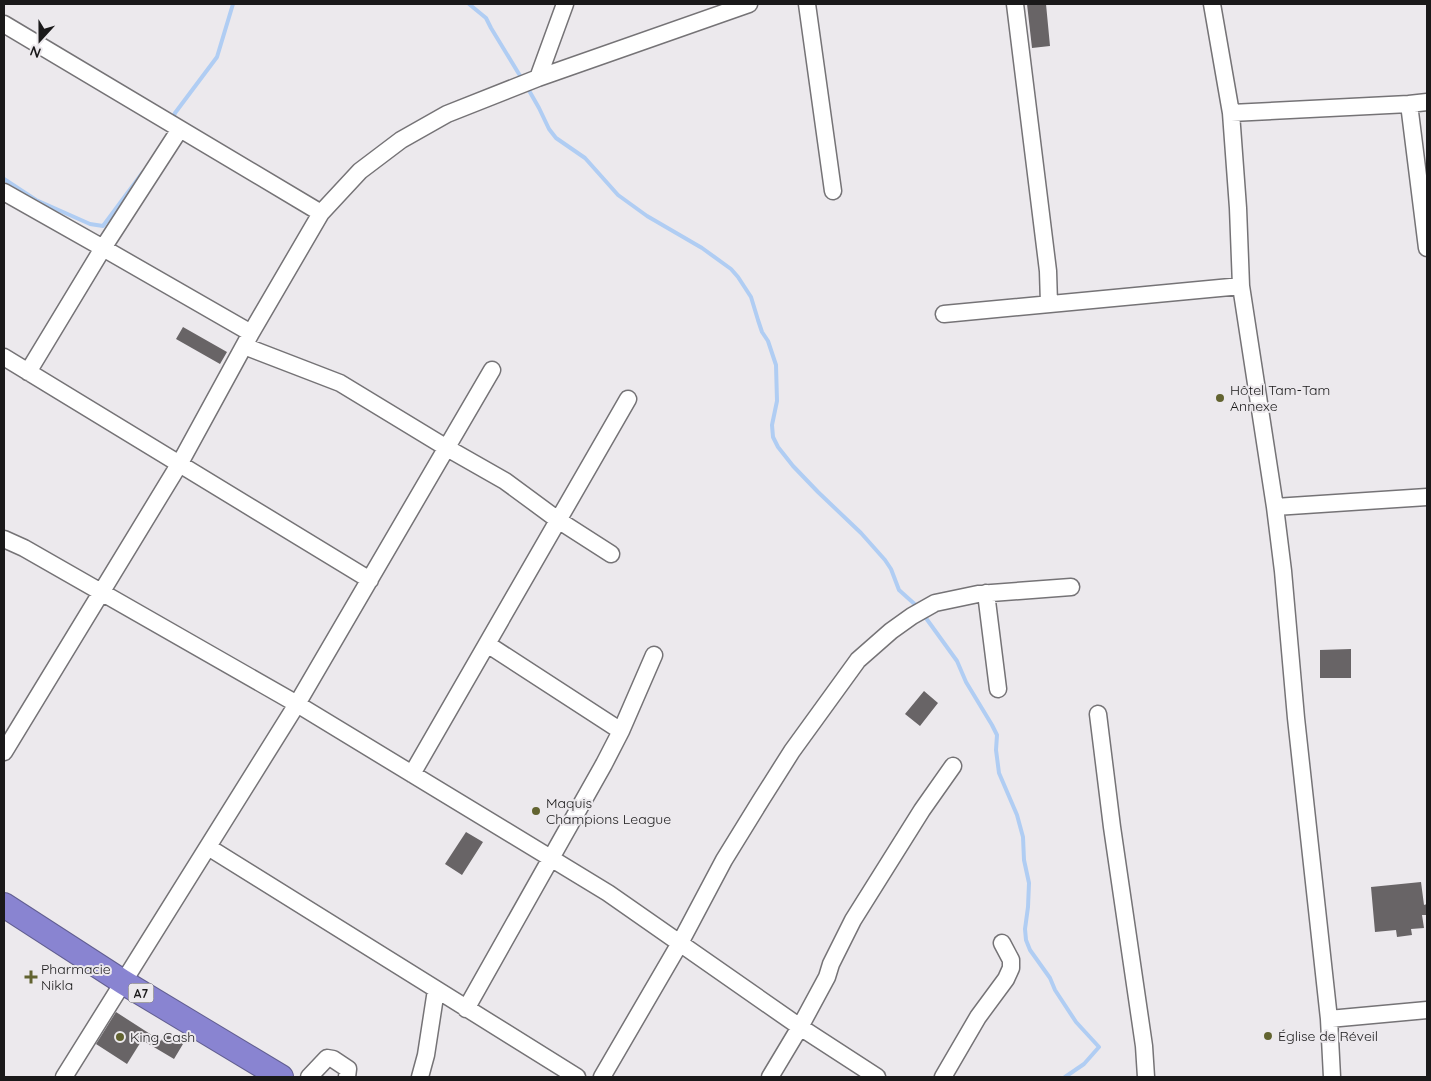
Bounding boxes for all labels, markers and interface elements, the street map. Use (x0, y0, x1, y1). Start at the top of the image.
north arrow (15, 15, 65, 65)
text: N (27, 42, 43, 62)
place label: Hôtel Tam-Tam Annexe (1230, 381, 1330, 415)
marker: Hôtel Tam-Tam Annexe (1214, 392, 1226, 404)
place label: Maquis Champions League (546, 794, 671, 828)
marker: Maquis Champions League (530, 805, 542, 817)
place label: Pharmacie Nikla (41, 960, 111, 994)
marker: Pharmacie Nikla (25, 971, 37, 983)
road number: A7 (128, 984, 154, 1002)
place label: Église de Réveil (1278, 1027, 1378, 1045)
place label: King Cash (130, 1028, 195, 1046)
marker: Église de Réveil (1262, 1030, 1274, 1042)
marker: King Cash (114, 1031, 126, 1043)

